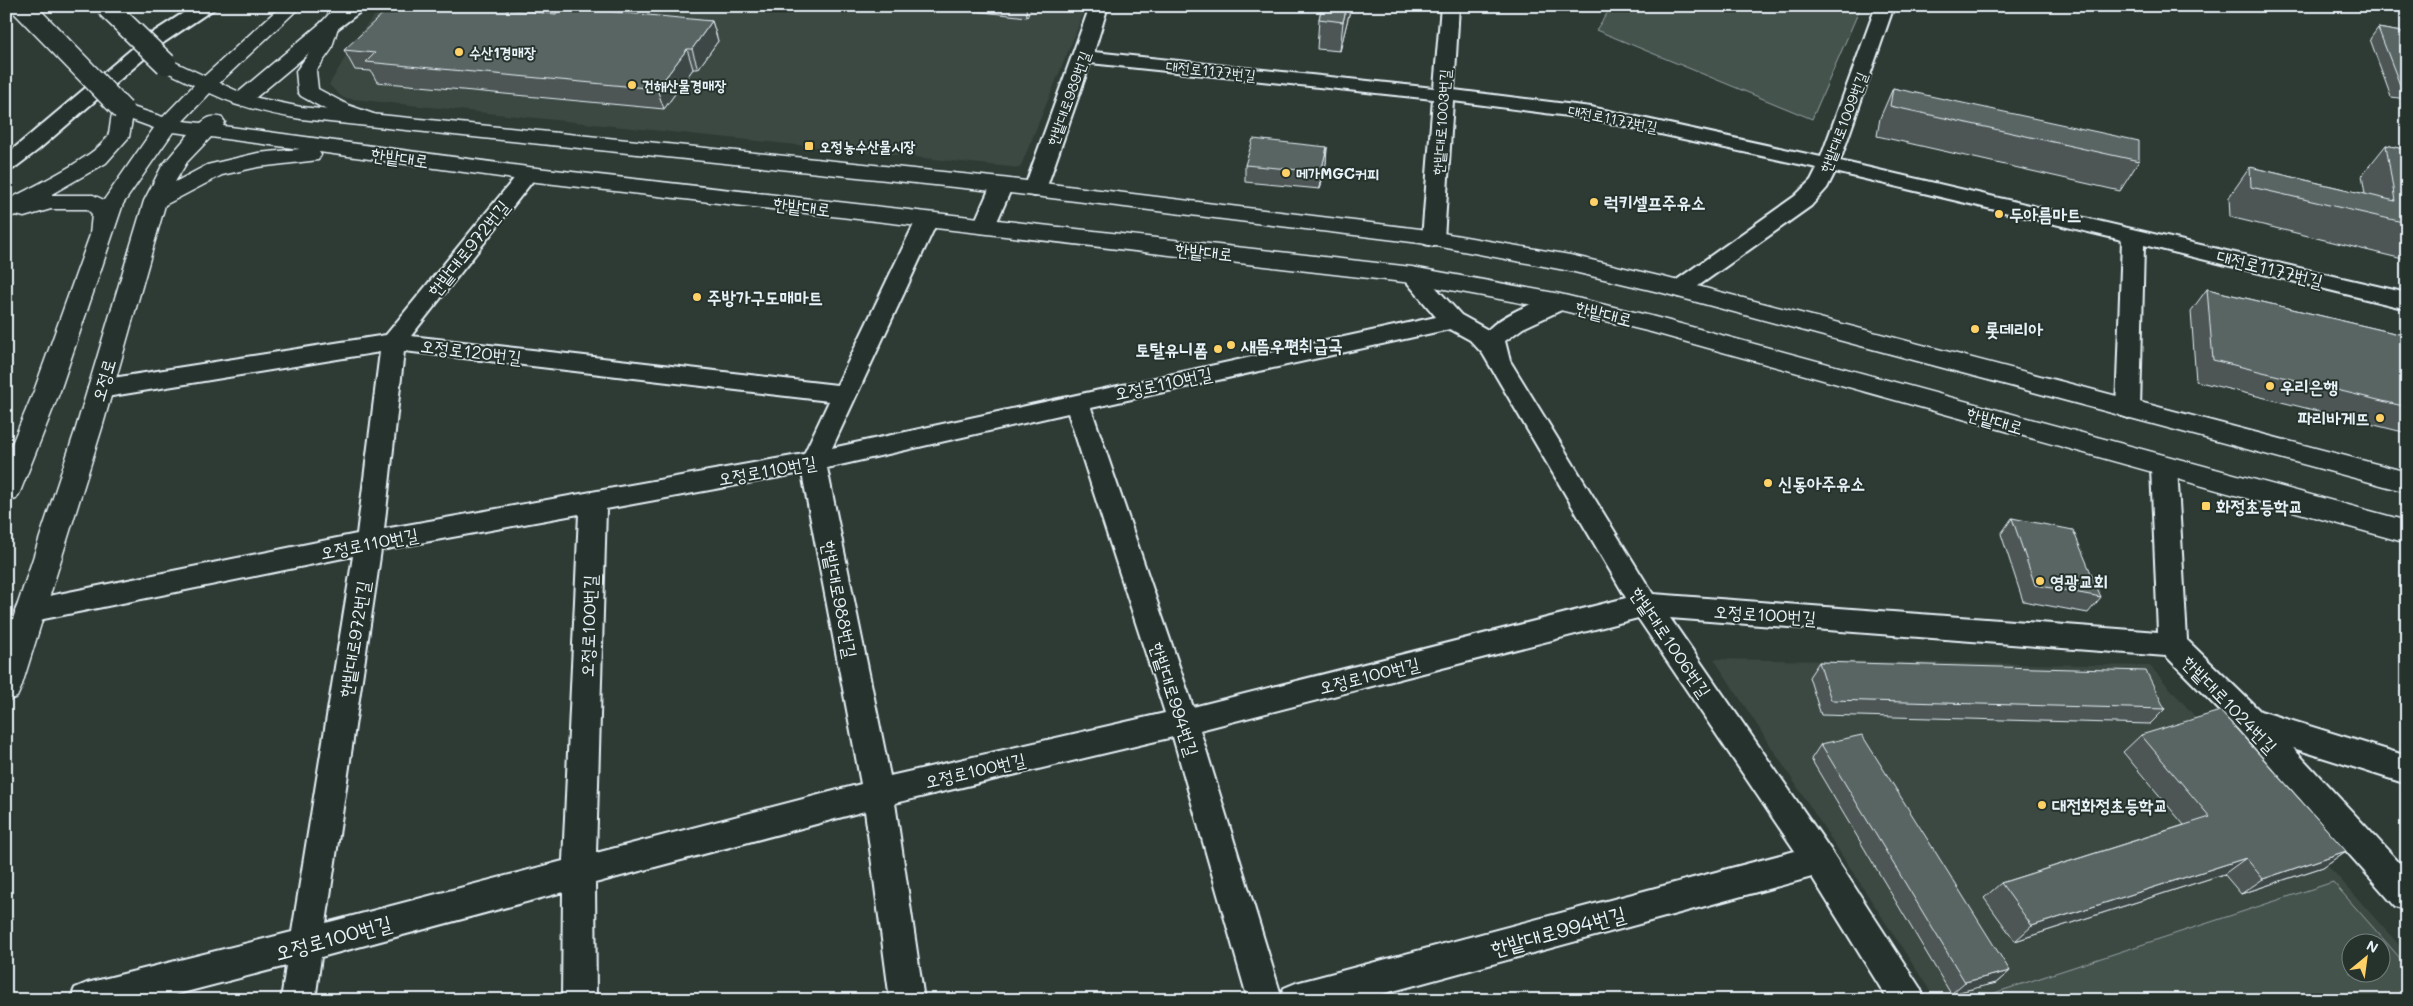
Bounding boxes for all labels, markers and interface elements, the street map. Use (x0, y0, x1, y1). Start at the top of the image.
place label: 수산1경매장 (469, 42, 536, 62)
marker: 수산1경매장 (453, 46, 465, 58)
street label: 한밭대로989번길 (1042, 48, 1094, 148)
street label: 대전로1177번길 (1165, 55, 1257, 85)
street label: 한밭대로1003번길 (1427, 68, 1455, 176)
street label: 한밭대로1009번길 (1815, 69, 1871, 175)
place label: 건해산물경매장 (642, 75, 727, 95)
marker: 건해산물경매장 (626, 79, 638, 91)
street label: 대전로1177번길 (1567, 100, 1659, 136)
place label: 오정농수산물시장 (819, 136, 916, 156)
marker: 오정농수산물시장 (803, 140, 815, 152)
street label: 한밭대로 (370, 141, 430, 173)
place label: 메가MGC커피 (1296, 163, 1379, 183)
marker: 메가MGC커피 (1280, 167, 1292, 179)
place label: 럭키셀프주유소 (1604, 190, 1705, 214)
street label: 한밭대로 (772, 191, 832, 221)
street label: 한밭대로972번길 (422, 194, 515, 301)
marker: 럭키셀프주유소 (1588, 196, 1600, 208)
place label: 두아름마트 (2009, 202, 2081, 226)
marker: 두아름마트 (1993, 208, 2005, 220)
street label: 한밭대로 (1174, 236, 1234, 266)
street label: 대전로1177번길 (2214, 243, 2326, 293)
place label: 주방가구도매마트 (707, 285, 823, 309)
marker: 주방가구도매마트 (691, 291, 703, 303)
street label: 한밭대로 (1573, 294, 1635, 332)
place label: 롯데리아 (1985, 317, 2043, 341)
marker: 롯데리아 (1969, 323, 1981, 335)
street label: 오정로120번길 (419, 333, 523, 369)
place label: 새뜸우편취급국 (1240, 333, 1342, 357)
place label: 토탈유니폼 (1136, 337, 1208, 361)
marker: 새뜸우편취급국 (1225, 339, 1237, 351)
marker: 토탈유니폼 (1212, 343, 1224, 355)
street label: 오정로 (85, 356, 121, 404)
street label: 오정로110번길 (1112, 361, 1215, 405)
place label: 우리은행 (2280, 374, 2338, 398)
marker: 우리은행 (2264, 380, 2276, 392)
street label: 한밭대로 (1964, 400, 2026, 440)
place label: 파리바게뜨 (2298, 406, 2370, 430)
marker: 파리바게뜨 (2374, 412, 2386, 424)
street label: 오정로110번길 (716, 449, 819, 490)
place label: 신동아주유소 (1778, 471, 1865, 495)
marker: 신동아주유소 (1762, 477, 1774, 489)
place label: 화정초등학교 (2216, 494, 2303, 518)
marker: 화정초등학교 (2200, 500, 2212, 512)
street label: 오정로110번길 (318, 522, 421, 564)
street label: 한밭대로988번길 (817, 538, 863, 660)
place label: 영광교회 (2050, 569, 2108, 593)
street label: 오정로100번길 (574, 574, 602, 678)
marker: 영광교회 (2034, 575, 2046, 587)
street label: 한밭대로972번길 (333, 579, 375, 699)
street label: 한밭대로1006번길 (1625, 582, 1717, 702)
street label: 오정로100번길 (1713, 598, 1818, 630)
street label: 한밭대로994번길 (1145, 639, 1205, 760)
street label: 한밭대로1024번길 (2177, 650, 2283, 758)
street label: 오정로100번길 (1316, 651, 1422, 699)
street label: 오정로100번길 (922, 747, 1028, 793)
place label: 대전화정초등학교 (2052, 793, 2168, 817)
marker: 대전화정초등학교 (2036, 799, 2048, 811)
street label: 한밭대로994번길 (1488, 899, 1628, 961)
street label: 오정로100번길 (272, 908, 394, 966)
north arrow (2340, 934, 2390, 984)
text: N (2363, 935, 2382, 957)

